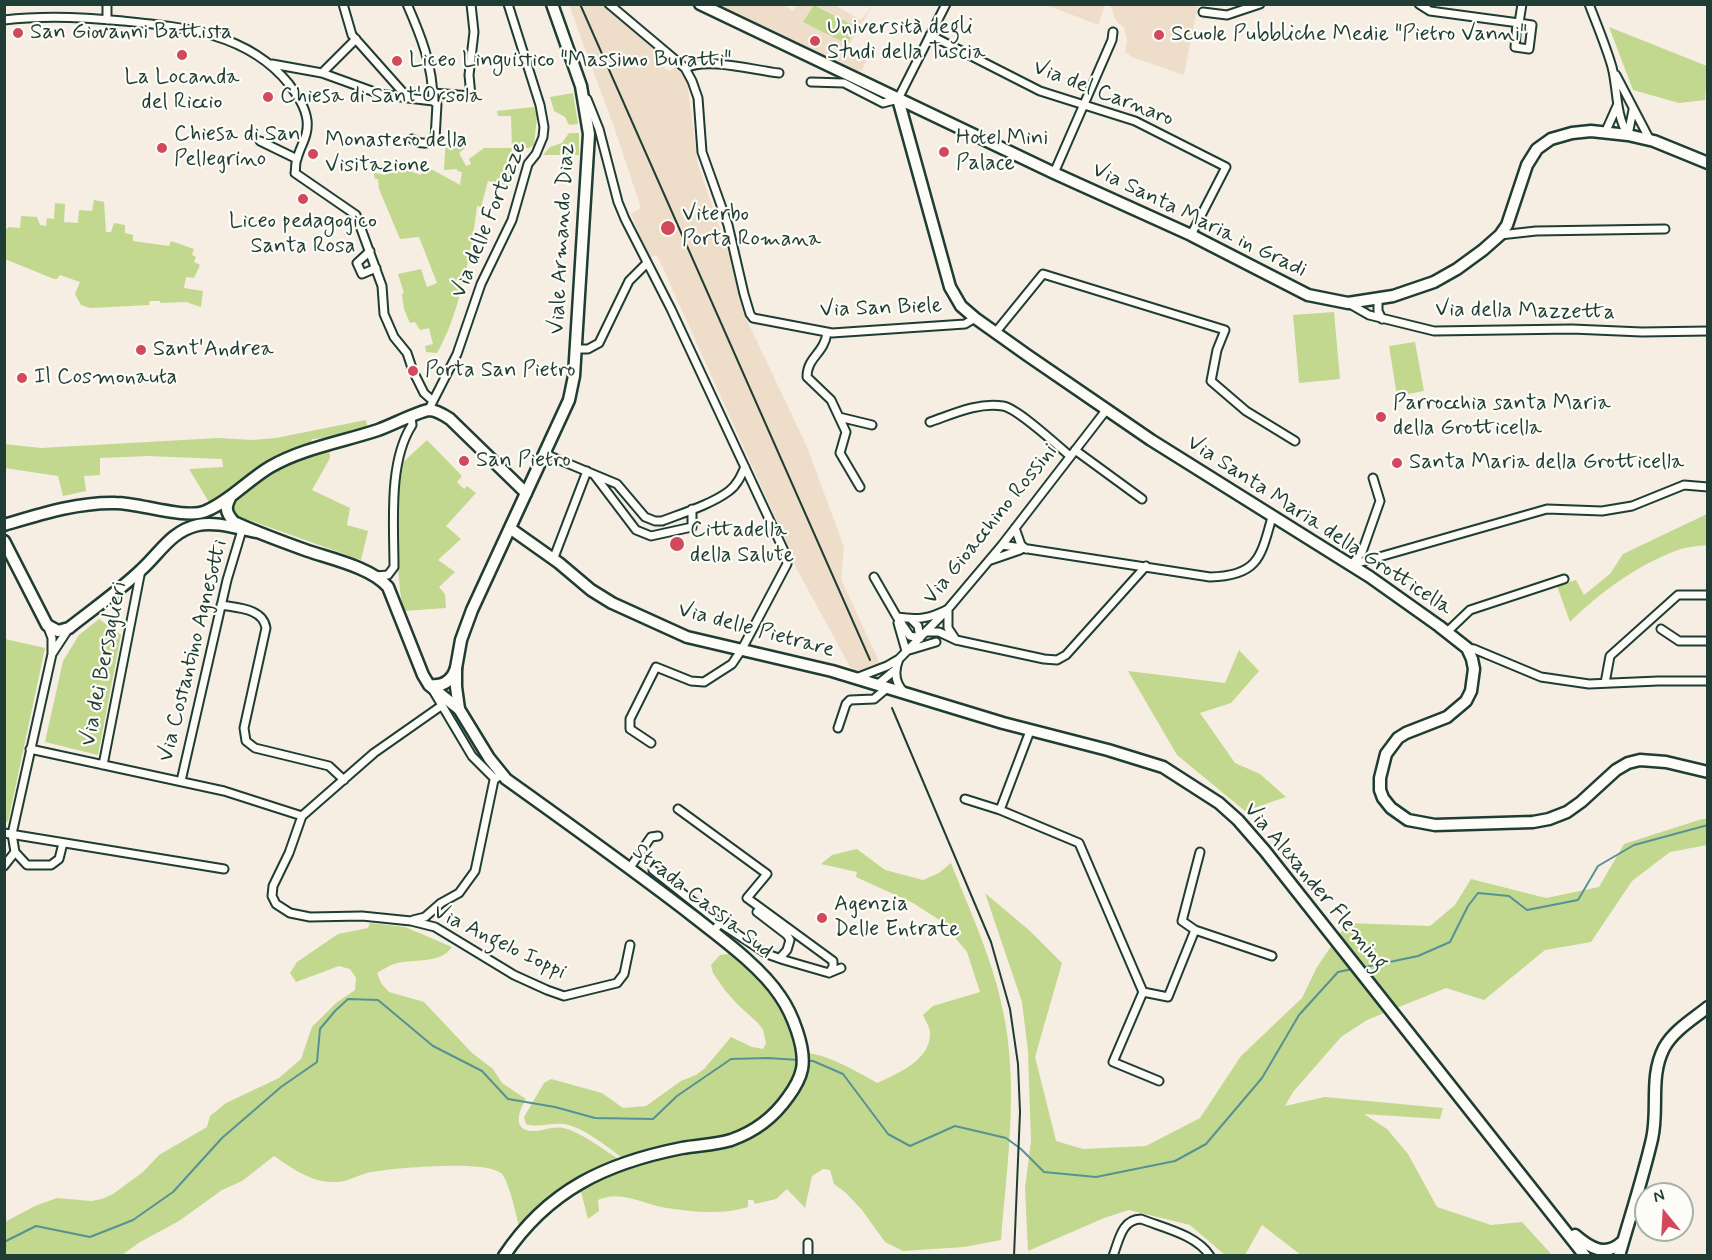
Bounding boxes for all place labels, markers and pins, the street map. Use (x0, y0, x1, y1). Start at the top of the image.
place label: Università degli Studi della Tuscia (827, 15, 985, 66)
place label: San Giovanni Battista (30, 20, 232, 46)
place label: Scuole Pubbliche Medie "Pietro Vanni" (1171, 22, 1527, 48)
marker: San Giovanni Battista (11, 26, 25, 40)
marker: Scuole Pubbliche Medie "Pietro Vanni" (1152, 28, 1166, 42)
marker: Università degli Studi della Tuscia (808, 34, 822, 48)
marker: La Locanda del Riccio (175, 48, 189, 62)
place label: Liceo Linguistico "Massimo Buratti" (409, 48, 732, 74)
marker: Liceo Linguistico "Massimo Buratti" (390, 54, 404, 68)
place label: La Locanda del Riccio (124, 65, 240, 116)
place label: Chiesa di Sant'Orsola (280, 84, 482, 110)
marker: Chiesa di Sant'Orsola (261, 90, 275, 104)
place label: Chiesa di San Pellegrino (174, 122, 301, 174)
place label: Hotel Mini Palace (956, 126, 1048, 178)
place label: Monastero della Visitazione (325, 128, 467, 180)
marker: Chiesa di San Pellegrino (155, 141, 169, 155)
marker: Hotel Mini Palace (937, 145, 951, 159)
marker: Monastero della Visitazione (306, 147, 320, 161)
marker: Liceo pedagogico Santa Rosa (296, 192, 310, 206)
place label: Viterbo Porta Romana (682, 202, 821, 254)
place label: Liceo pedagogico Santa Rosa (229, 209, 377, 260)
marker: Viterbo Porta Romana (659, 219, 677, 237)
place label: Sant'Andrea (153, 337, 274, 363)
marker: Sant'Andrea (134, 343, 148, 357)
place label: Porta San Pietro (425, 358, 576, 384)
marker: Porta San Pietro (406, 364, 420, 378)
place label: Il Cosmonauta (34, 365, 177, 391)
marker: Il Cosmonauta (15, 371, 29, 385)
place label: Parrocchia santa Maria della Grotticella (1393, 391, 1611, 442)
marker: Parrocchia santa Maria della Grotticella (1374, 410, 1388, 424)
place label: San Pietro (476, 448, 571, 474)
place label: Santa Maria della Grotticella (1409, 450, 1684, 476)
marker: San Pietro (457, 454, 471, 468)
marker: Santa Maria della Grotticella (1390, 456, 1404, 470)
place label: Cittadella della Salute (690, 518, 794, 570)
marker: Cittadella della Salute (668, 535, 686, 553)
place label: Agenzia Delle Entrate (834, 892, 960, 944)
marker: Agenzia Delle Entrate (815, 911, 829, 925)

